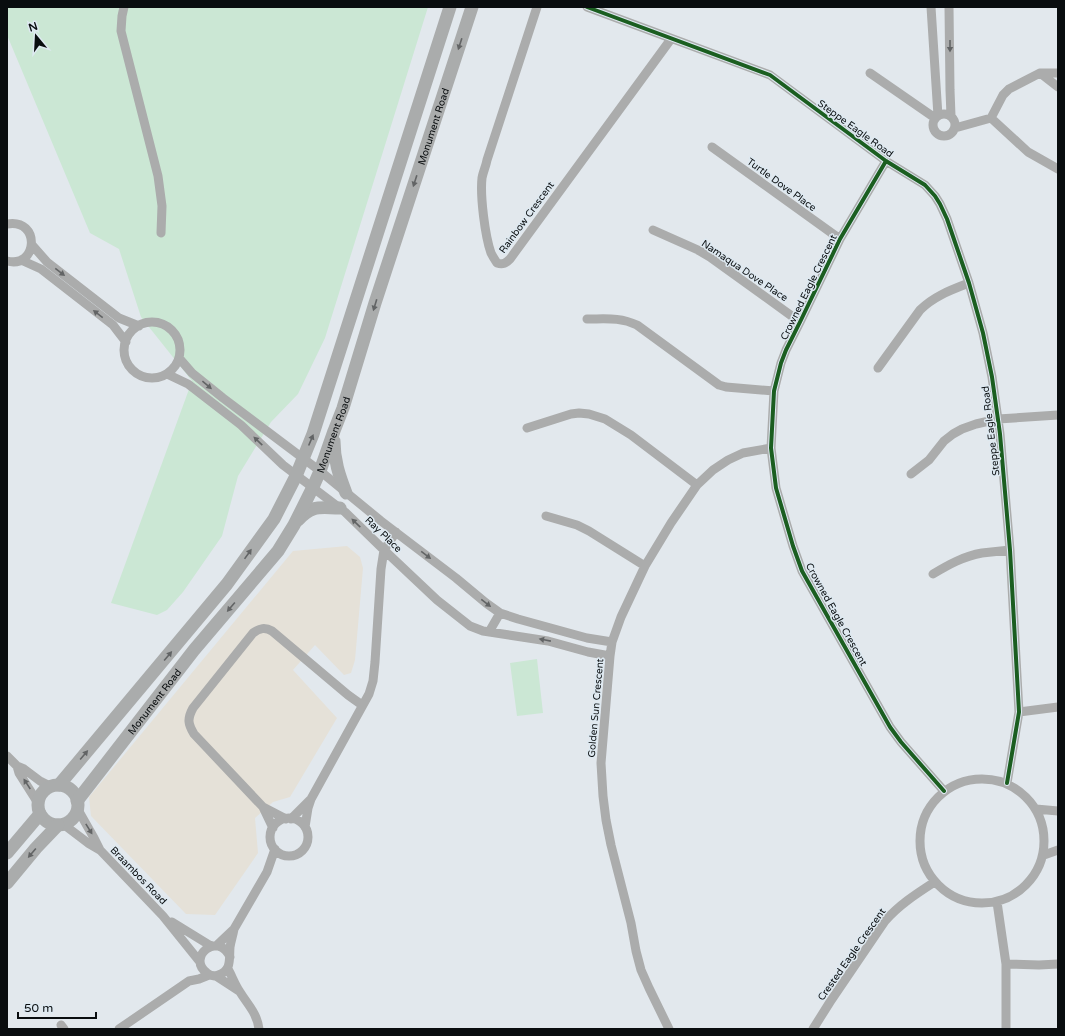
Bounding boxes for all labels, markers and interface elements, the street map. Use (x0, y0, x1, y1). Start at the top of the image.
north arrow (16, 16, 56, 56)
text: N (27, 19, 39, 35)
one-way arrow (457, 38, 463, 50)
one-way arrow (947, 40, 953, 53)
street label: Monument Road (416, 87, 452, 167)
street label: Steppe Eagle Road (815, 97, 895, 160)
street label: Turtle Dove Place (745, 156, 819, 214)
one-way arrow (412, 175, 418, 187)
street label: Rainbow Crescent (497, 179, 557, 256)
street label: Crowned Eagle Crescent (778, 233, 840, 342)
street label: Namaqua Dove Place (699, 237, 790, 304)
one-way arrow (54, 268, 65, 276)
one-way arrow (372, 299, 378, 311)
one-way arrow (93, 310, 104, 319)
one-way arrow (201, 381, 212, 390)
street label: Steppe Eagle Road (980, 385, 1002, 476)
street label: Monument Road (315, 395, 353, 475)
one-way arrow (308, 434, 314, 446)
one-way arrow (253, 436, 263, 446)
street label: Ray Place (362, 514, 404, 555)
one-way arrow (351, 518, 361, 528)
one-way arrow (244, 548, 252, 559)
one-way arrow (421, 551, 432, 559)
street label: Crowned Eagle Crescent (803, 561, 870, 668)
one-way arrow (481, 599, 492, 607)
one-way arrow (226, 602, 235, 612)
one-way arrow (539, 637, 551, 643)
one-way arrow (163, 650, 172, 661)
street label: Golden Sun Crescent (586, 658, 606, 758)
street label: Monument Road (126, 667, 184, 737)
one-way arrow (80, 750, 89, 761)
one-way arrow (23, 779, 30, 790)
one-way arrow (85, 824, 93, 834)
street label: Braambos Road (108, 844, 169, 907)
one-way arrow (27, 848, 36, 858)
street label: Crested Eagle Crescent (815, 906, 888, 1003)
scale bar (18, 994, 96, 1020)
text: 50 m (24, 1001, 53, 1015)

